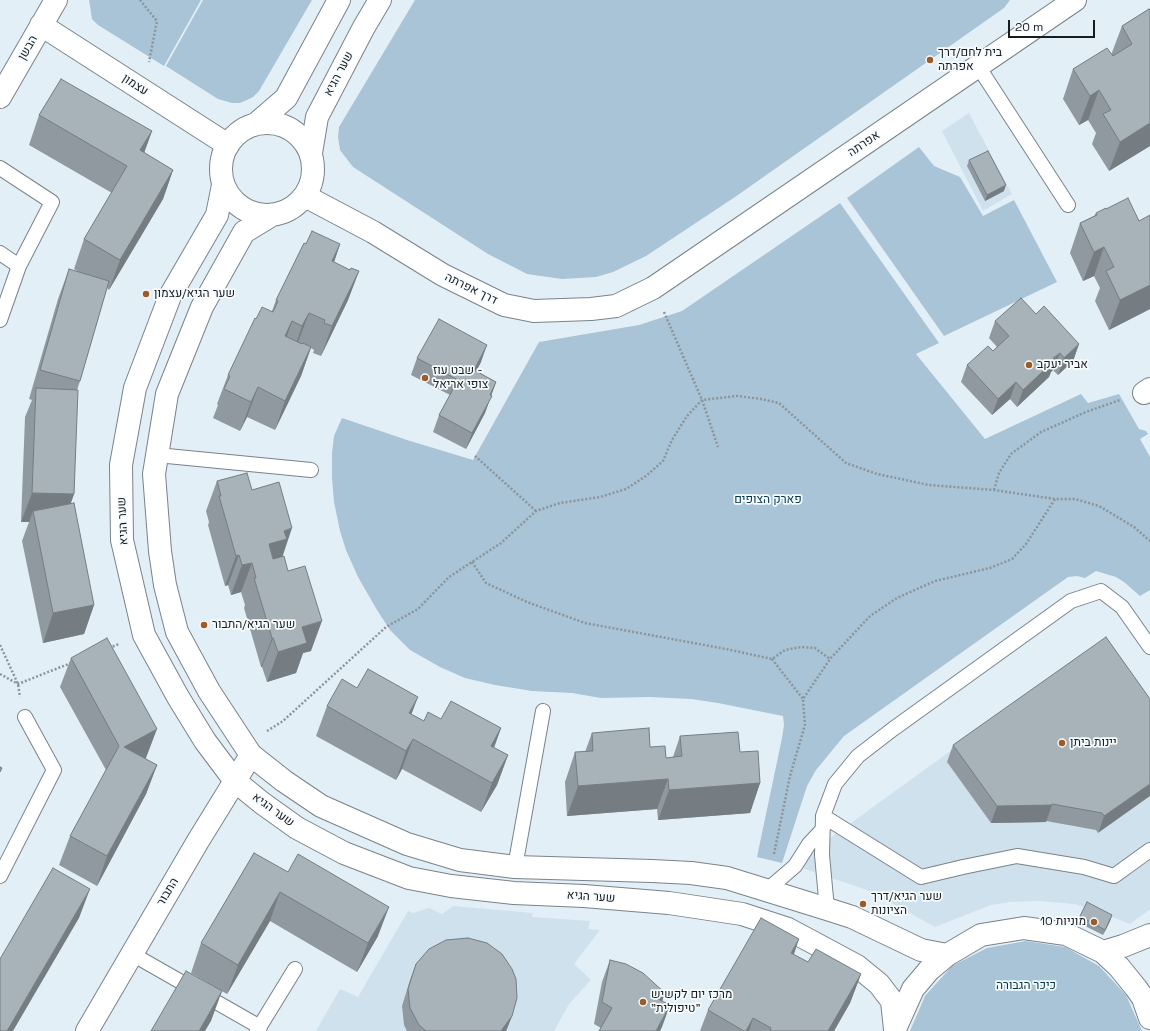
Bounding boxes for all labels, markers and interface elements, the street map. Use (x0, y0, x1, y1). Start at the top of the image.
scale bar (1010, 12, 1097, 38)
text: 20 m (1015, 19, 1043, 35)
street label: הבשן (15, 33, 41, 63)
place label: בית לחם/דרך אפרתה (938, 46, 1002, 74)
street label: שער הגיא (321, 49, 357, 99)
marker: בית לחם/דרך אפרתה (925, 55, 935, 65)
street label: עצמון (119, 71, 151, 99)
street label: אפרתה (845, 128, 883, 160)
street label: דרך אפרתה (442, 270, 500, 308)
place label: שער הגיא/עצמון (154, 287, 235, 301)
marker: שער הגיא/עצמון (141, 289, 151, 299)
place label: אביר יעקב (1037, 358, 1088, 372)
marker: אביר יעקב (1024, 360, 1034, 370)
place label: שבט עוז - צופי אריאל (433, 364, 488, 392)
marker: שבט עוז - צופי אריאל (420, 373, 430, 383)
park label: פארק הצופים (734, 493, 802, 507)
street label: שער הגיא (115, 496, 131, 546)
place label: שער הגיא/התבור (212, 618, 295, 632)
marker: שער הגיא/התבור (199, 620, 209, 630)
place label: יינות ביתן (1070, 736, 1117, 750)
marker: יינות ביתן (1057, 738, 1067, 748)
street label: שער הגיא (249, 790, 297, 830)
street label: התבור (154, 875, 182, 909)
street label: שער הגיא (566, 888, 616, 906)
place label: שער הגיא/דרך הציונות (871, 890, 942, 918)
marker: שער הגיא/דרך הציונות (858, 899, 868, 909)
place label: מוניות 10 (1040, 915, 1086, 929)
marker: מוניות 10 (1089, 917, 1099, 927)
park label: כיכר הגבורה (996, 979, 1056, 993)
place label: מרכז יום לקשיש "טיפולית" (651, 988, 732, 1016)
marker: מרכז יום לקשיש "טיפולית" (638, 997, 648, 1007)

